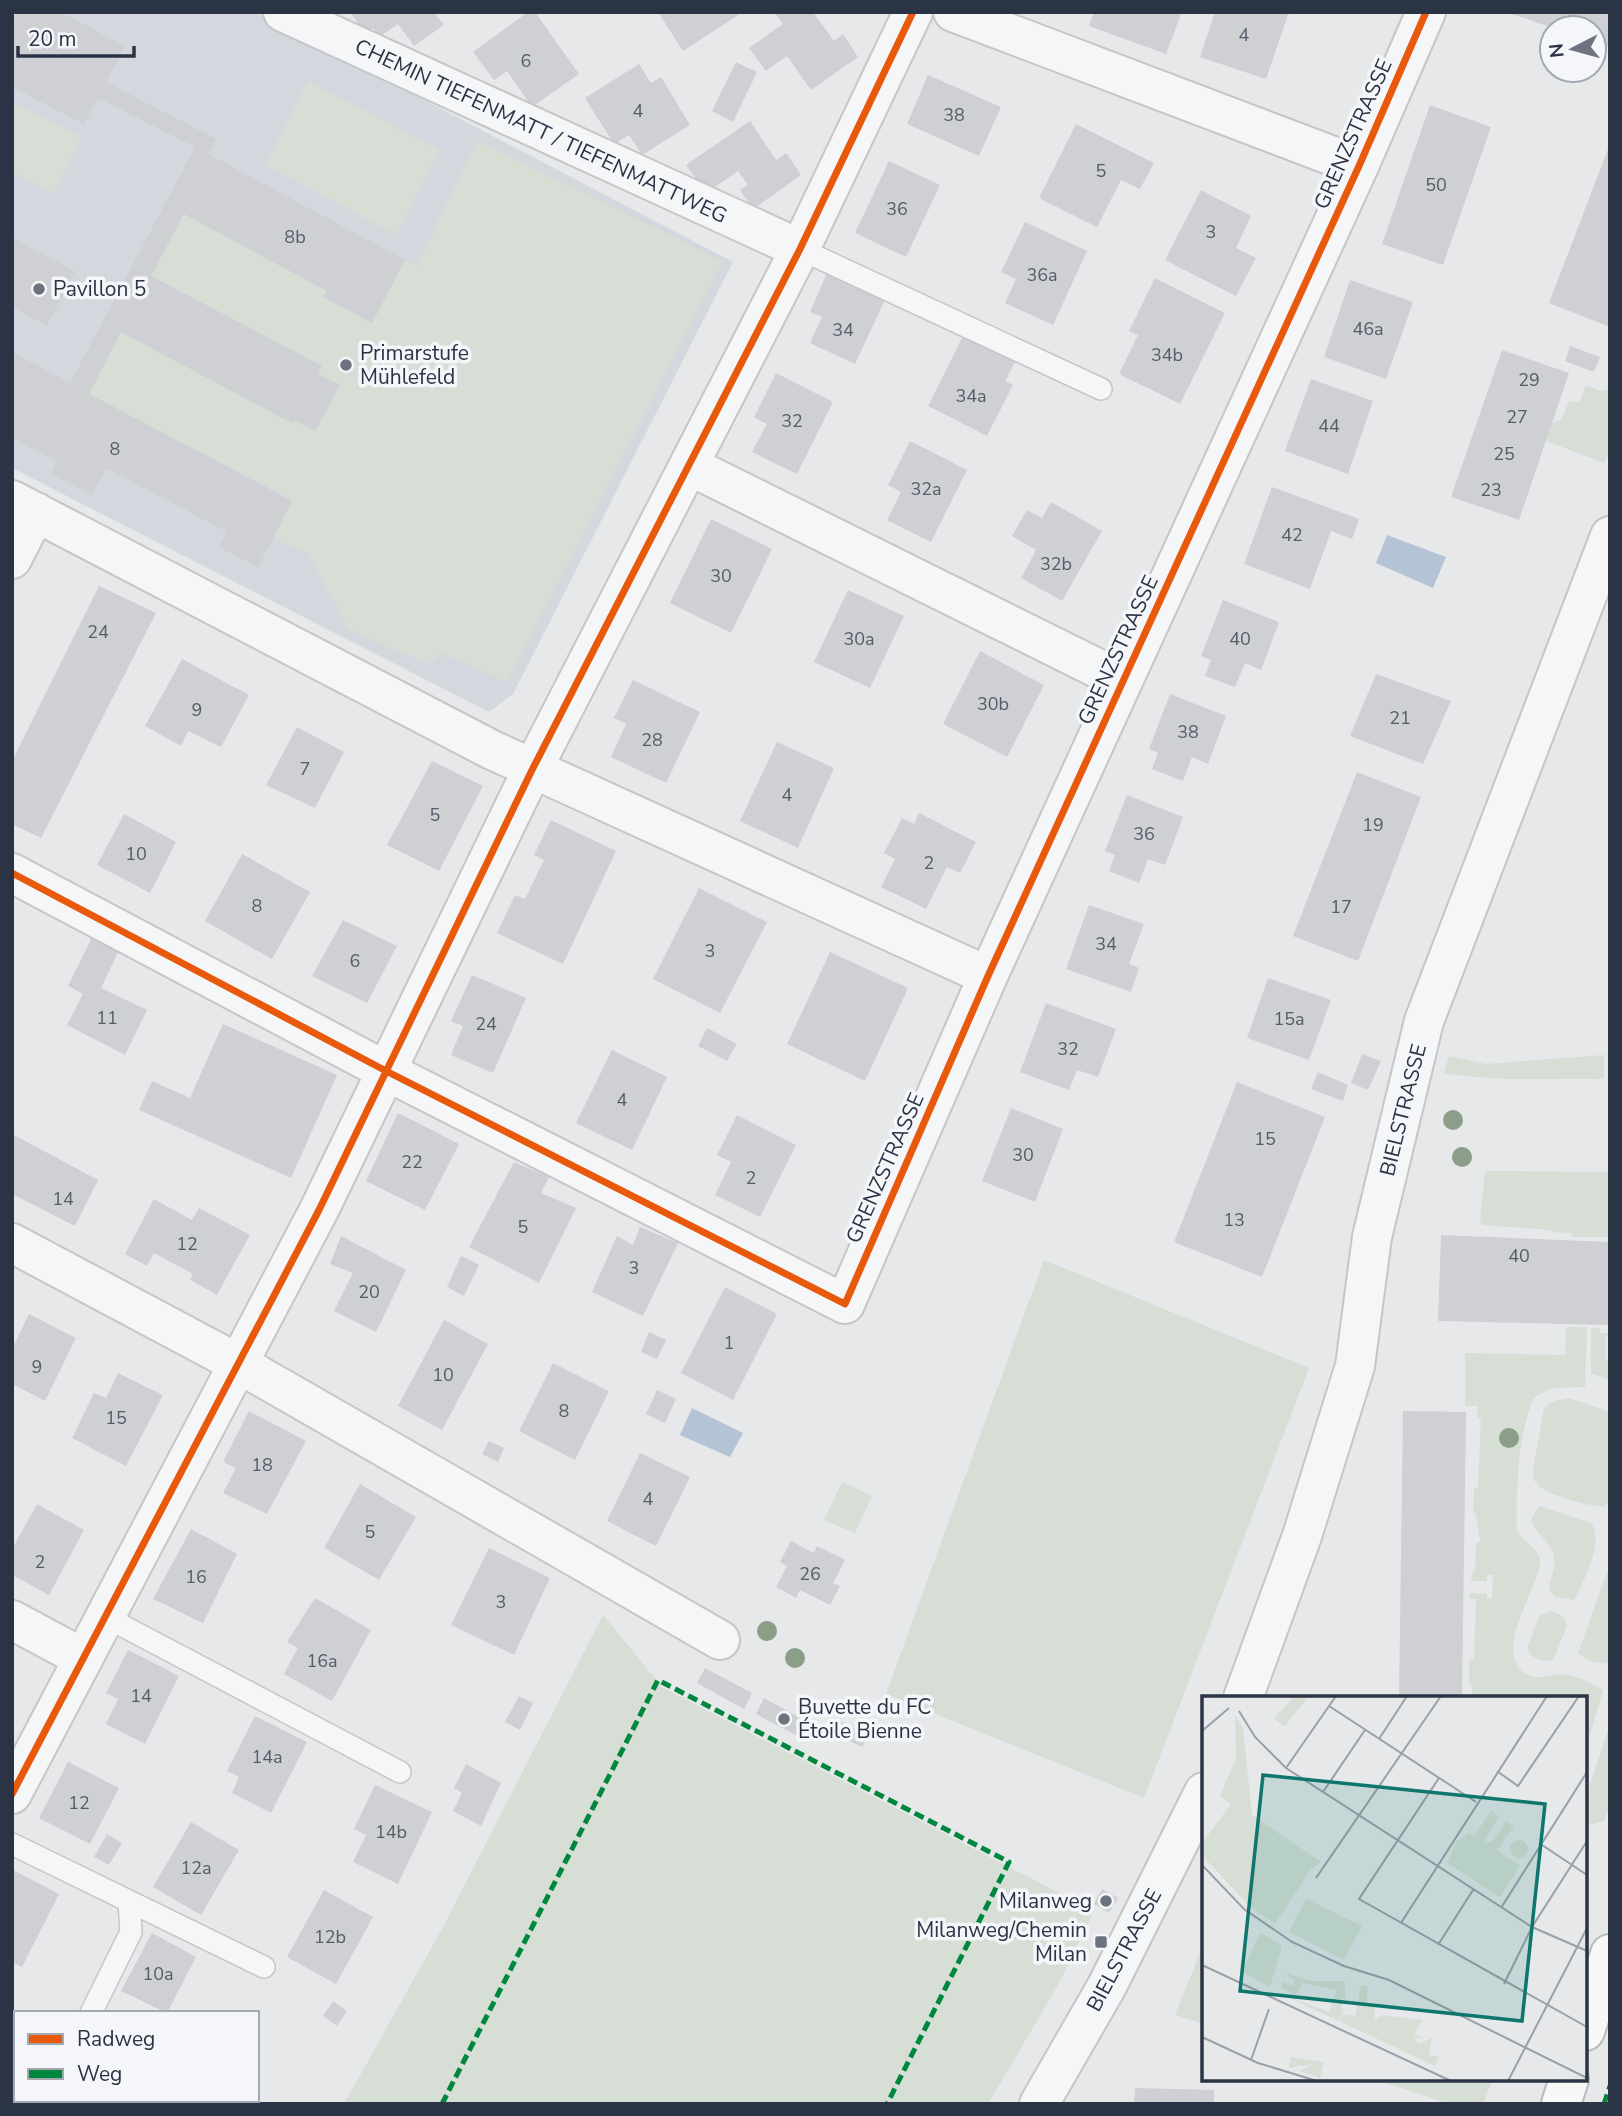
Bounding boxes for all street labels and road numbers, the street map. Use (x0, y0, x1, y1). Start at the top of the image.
street label: CHEMIN TIEFENMATT / TIEFENMATTWEG (350, 32, 732, 230)
street label: GRENZSTRASSE (1307, 54, 1399, 214)
street label: GRENZSTRASSE (1071, 571, 1165, 729)
street label: BIELSTRASSE (1373, 1041, 1433, 1179)
street label: GRENZSTRASSE (839, 1088, 931, 1248)
street label: BIELSTRASSE (1080, 1884, 1168, 2016)

